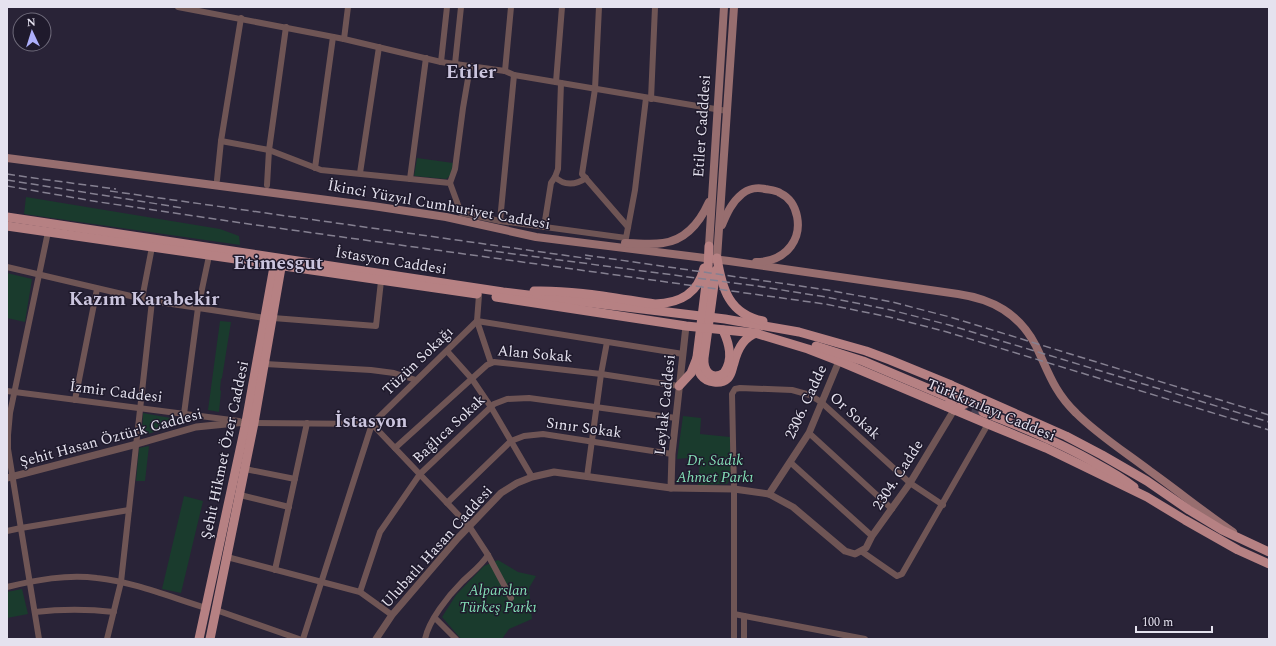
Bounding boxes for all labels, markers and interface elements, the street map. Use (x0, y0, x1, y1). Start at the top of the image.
north arrow (12, 12, 52, 52)
text: N (26, 14, 36, 31)
district label: Etiler (446, 58, 497, 87)
street label: Etiler Cadddesi (687, 74, 717, 178)
street label: İkinci Yüzyıl Cumhuriyet Caddesi (326, 174, 552, 236)
street label: İstasyon Caddesi (334, 241, 448, 281)
district label: Etimesgut (233, 249, 323, 278)
district label: Kazım Karabekir (69, 285, 220, 314)
street label: Tüzün Sokağı (377, 321, 459, 401)
street label: Alan Sokak (496, 339, 574, 369)
street label: Leylak Caddesi (648, 353, 682, 457)
street label: Şehit Hikmet Özer Caddesi (195, 359, 255, 541)
street label: 2306. Cadde (779, 361, 833, 443)
street label: Türkkızılayı Caddesi (923, 372, 1059, 448)
street label: İzmir Caddesi (68, 375, 164, 409)
street label: Or Sokak (824, 387, 886, 445)
street label: Bağlıca Sokak (407, 389, 491, 469)
street label: Şehit Hasan Öztürk Caddesi (17, 403, 205, 473)
district label: İstasyon (335, 407, 408, 436)
street label: Sınır Sokak (545, 411, 623, 445)
street label: 2304. Cadde (867, 435, 929, 515)
park label: Dr. Sadık Ahmet Parkı (675, 449, 754, 489)
street label: Ulubatlı Hasan Caddesi (376, 481, 498, 613)
park label: Alparslan Türkeş Parkı (459, 579, 537, 619)
scale bar (1136, 608, 1212, 634)
text: 100 m (1142, 613, 1173, 632)

